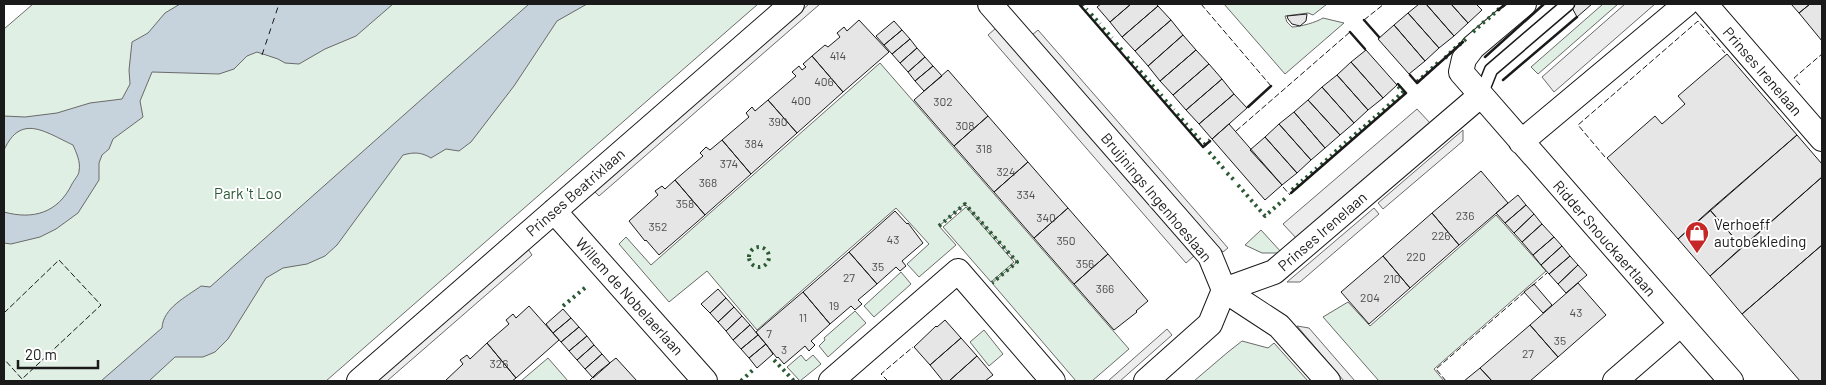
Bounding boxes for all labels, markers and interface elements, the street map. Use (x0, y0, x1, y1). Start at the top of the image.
street label: Prinses Irenelaan (1720, 23, 1806, 119)
house number: 414 (830, 48, 846, 62)
house number: 406 (814, 74, 834, 88)
house number: 400 (791, 93, 811, 107)
house number: 302 (933, 94, 953, 108)
house number: 390 (768, 114, 788, 128)
house number: 308 (955, 118, 975, 132)
street label: Bruijnings Ingenhoeslaan (1098, 129, 1216, 265)
house number: 384 (744, 136, 764, 150)
house number: 318 (976, 141, 992, 155)
street label: Prinses Beatrixlaan (522, 144, 628, 240)
house number: 374 (720, 156, 738, 170)
house number: 324 (996, 164, 1016, 178)
house number: 368 (699, 175, 717, 189)
street label: Ridder Snouckaertlaan (1550, 176, 1660, 300)
park label: Park 't Loo (214, 184, 282, 202)
house number: 334 (1017, 187, 1035, 201)
street label: Prinses Irenelaan (1274, 188, 1370, 274)
house number: 358 (676, 196, 694, 210)
house number: 236 (1456, 208, 1474, 222)
house number: 340 (1036, 210, 1056, 224)
place label: Verhoeff autobekleding (1714, 215, 1806, 250)
house number: 352 (649, 219, 667, 233)
shop icon: Verhoeff autobekleding (1684, 220, 1710, 254)
house number: 226 (1431, 228, 1451, 242)
house number: 43 (887, 232, 899, 246)
street label: Willem de Nobelaerlaan (572, 233, 688, 359)
house number: 350 (1056, 233, 1076, 247)
house number: 220 (1406, 249, 1426, 263)
house number: 356 (1076, 256, 1094, 270)
house number: 35 (872, 259, 884, 273)
house number: 27 (843, 270, 855, 284)
house number: 210 (1383, 271, 1401, 285)
house number: 366 (1096, 281, 1114, 295)
house number: 204 (1360, 290, 1380, 304)
house number: 19 (829, 298, 839, 312)
house number: 43 (1570, 305, 1582, 319)
house number: 11 (799, 310, 807, 324)
house number: 7 (766, 326, 772, 340)
house number: 35 (1554, 333, 1566, 347)
scale bar (18, 338, 98, 370)
house number: 3 (781, 342, 787, 356)
text: 20 m (25, 345, 57, 363)
house number: 27 (1522, 346, 1534, 360)
house number: 326 (490, 356, 508, 370)

